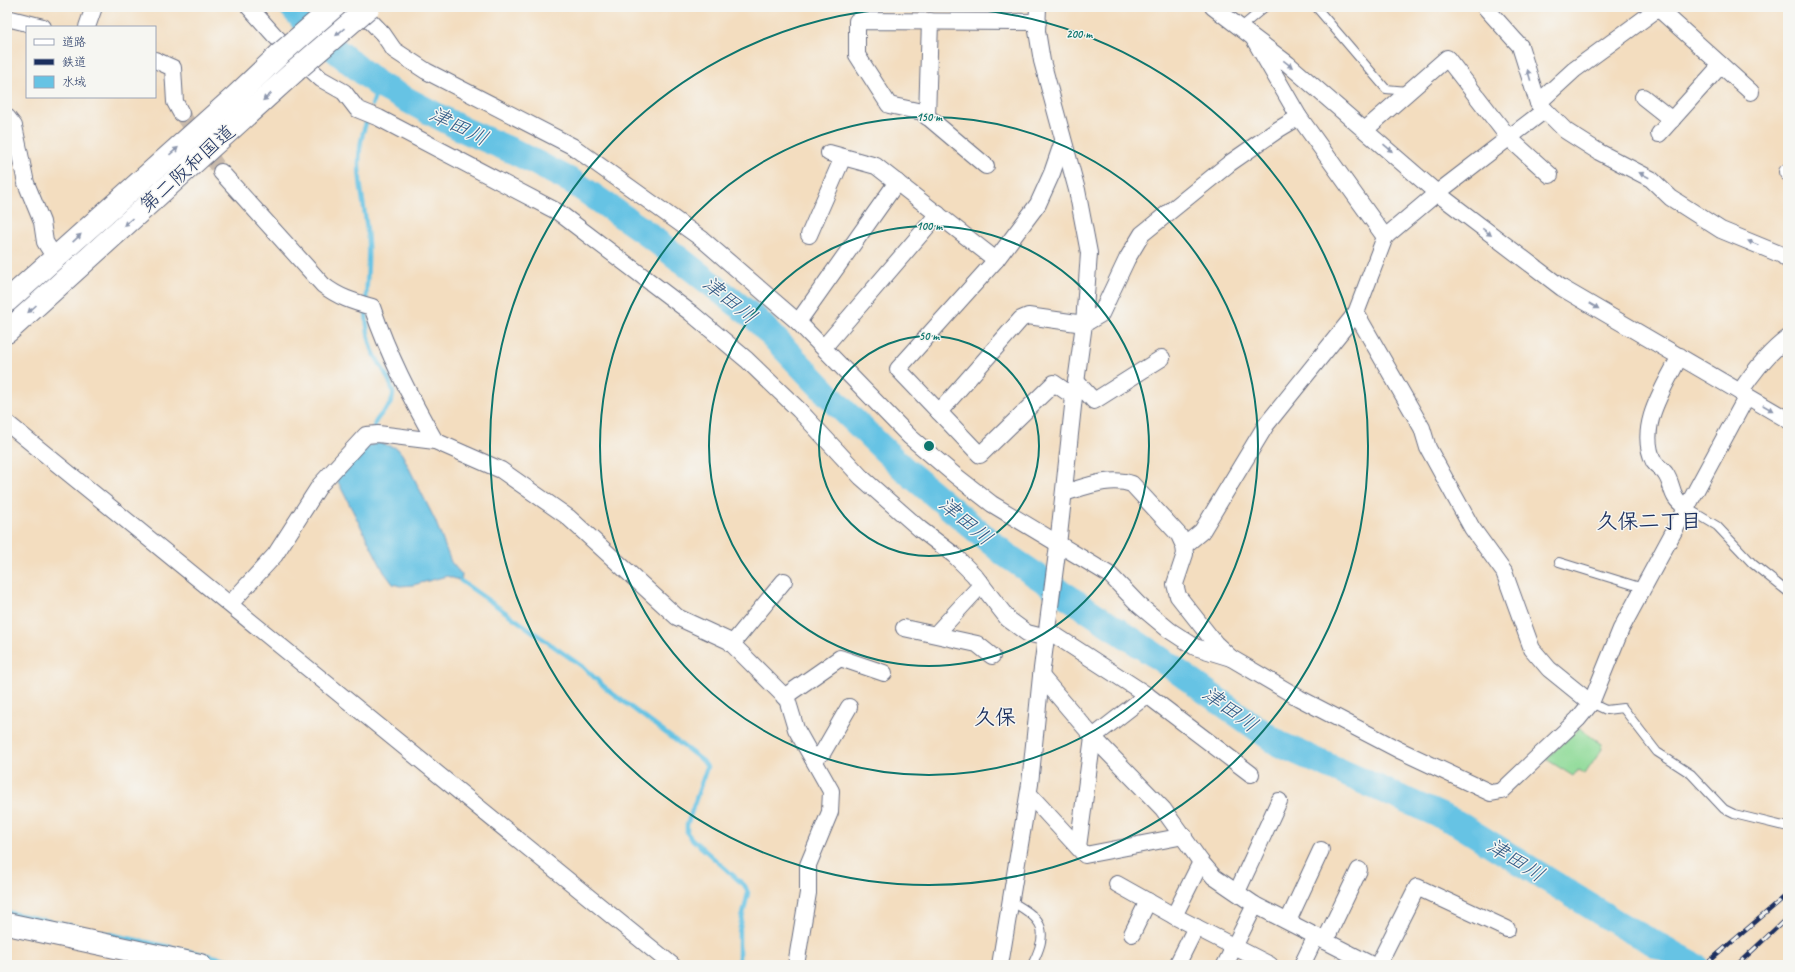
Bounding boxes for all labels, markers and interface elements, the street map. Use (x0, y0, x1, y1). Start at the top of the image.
legend (26, 26, 156, 98)
text: 200 m (1066, 26, 1093, 42)
one-way arrow (335, 28, 345, 37)
text: 道路 (62, 34, 86, 50)
text: 鉄道 (62, 54, 86, 70)
one-way arrow (1283, 60, 1294, 69)
one-way arrow (1526, 69, 1532, 81)
text: 水域 (62, 74, 86, 90)
one-way arrow (262, 92, 271, 101)
water label: 津田川 (425, 101, 493, 151)
text: 150 m (916, 109, 943, 125)
street label: 第二阪和国道 (134, 119, 240, 218)
one-way arrow (1382, 144, 1393, 153)
one-way arrow (169, 146, 179, 155)
one-way arrow (1638, 172, 1649, 178)
one-way arrow (123, 217, 134, 226)
text: 100 m (916, 218, 943, 234)
one-way arrow (1482, 227, 1493, 236)
one-way arrow (72, 233, 83, 242)
one-way arrow (1747, 240, 1759, 246)
water label: 津田川 (697, 270, 763, 330)
one-way arrow (1588, 303, 1600, 310)
one-way arrow (27, 305, 38, 314)
text: 50 m (919, 328, 940, 344)
one-way arrow (1763, 404, 1773, 412)
centre of rings (922, 439, 936, 453)
water label: 津田川 (934, 491, 998, 551)
district label: 久保二丁目 (1597, 508, 1702, 534)
water label: 津田川 (1197, 680, 1263, 738)
district label: 久保 (974, 704, 1016, 730)
water label: 津田川 (1482, 832, 1550, 888)

